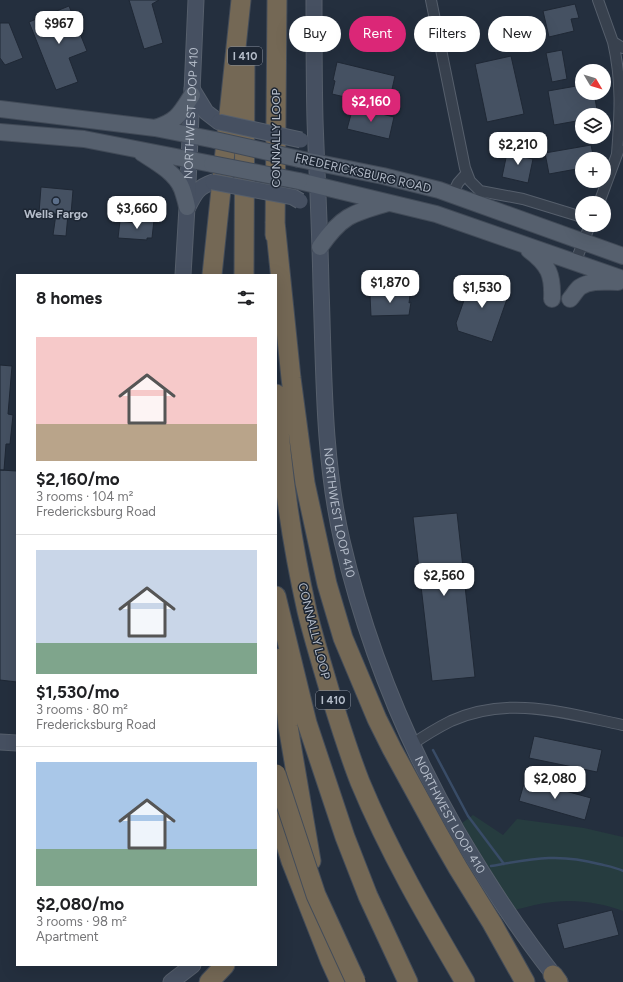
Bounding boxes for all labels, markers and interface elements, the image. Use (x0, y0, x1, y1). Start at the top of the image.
pin: $967 (35, 11, 83, 45)
text: $967 (44, 16, 74, 31)
chip: Buy (289, 16, 341, 52)
chip: Rent (349, 16, 406, 52)
chip: Filters (414, 16, 480, 52)
chip: New (488, 16, 546, 52)
street label: NORTHWEST LOOP 410 (181, 47, 201, 179)
road number: I 410 (228, 47, 262, 65)
north arrow (575, 64, 611, 100)
map controls (575, 64, 611, 232)
street label: CONNALLY LOOP (269, 89, 283, 187)
pin: $2,160 (338, 89, 404, 123)
text: $2,160 (351, 94, 391, 109)
button: layers (575, 108, 611, 144)
pin: $2,210 (485, 132, 551, 166)
text: $2,210 (498, 137, 538, 152)
street label: FREDERICKSBURG ROAD (294, 151, 432, 195)
button: + (575, 152, 611, 188)
marker: Wells Fargo (51, 196, 61, 206)
pin: $3,660 (104, 196, 170, 230)
button: − (575, 196, 611, 232)
text: $3,660 (116, 201, 158, 216)
place label: Wells Fargo (24, 207, 88, 221)
pin: $1,870 (357, 270, 423, 304)
text: $1,870 (370, 275, 410, 290)
pin: $1,530 (449, 275, 515, 309)
text: $1,530 (462, 280, 502, 295)
icon: filters (235, 287, 257, 309)
text: 8 homes (36, 288, 102, 308)
icon: home (111, 363, 183, 435)
street label: NORTHWEST LOOP 410 (321, 447, 358, 580)
text: $2,160/mo (36, 469, 120, 489)
text: 3 rooms · 104 m² (36, 489, 133, 504)
text: Fredericksburg Road (36, 504, 156, 519)
pin: $2,560 (411, 563, 477, 597)
text: $2,560 (423, 568, 465, 583)
icon: home (111, 576, 183, 648)
street label: CONNALLY LOOP (295, 581, 333, 681)
text: $1,530/mo (36, 682, 119, 702)
road number: I 410 (316, 691, 350, 709)
text: 3 rooms · 80 m² (36, 702, 128, 717)
text: Fredericksburg Road (36, 717, 156, 732)
street label: NORTHWEST LOOP 410 (412, 754, 488, 876)
pin: $2,080 (522, 766, 588, 800)
text: $2,080 (534, 771, 576, 786)
icon: home (111, 788, 183, 860)
text: $2,080/mo (36, 894, 124, 914)
text: 3 rooms · 98 m² (36, 914, 127, 929)
text: Apartment (36, 929, 99, 944)

